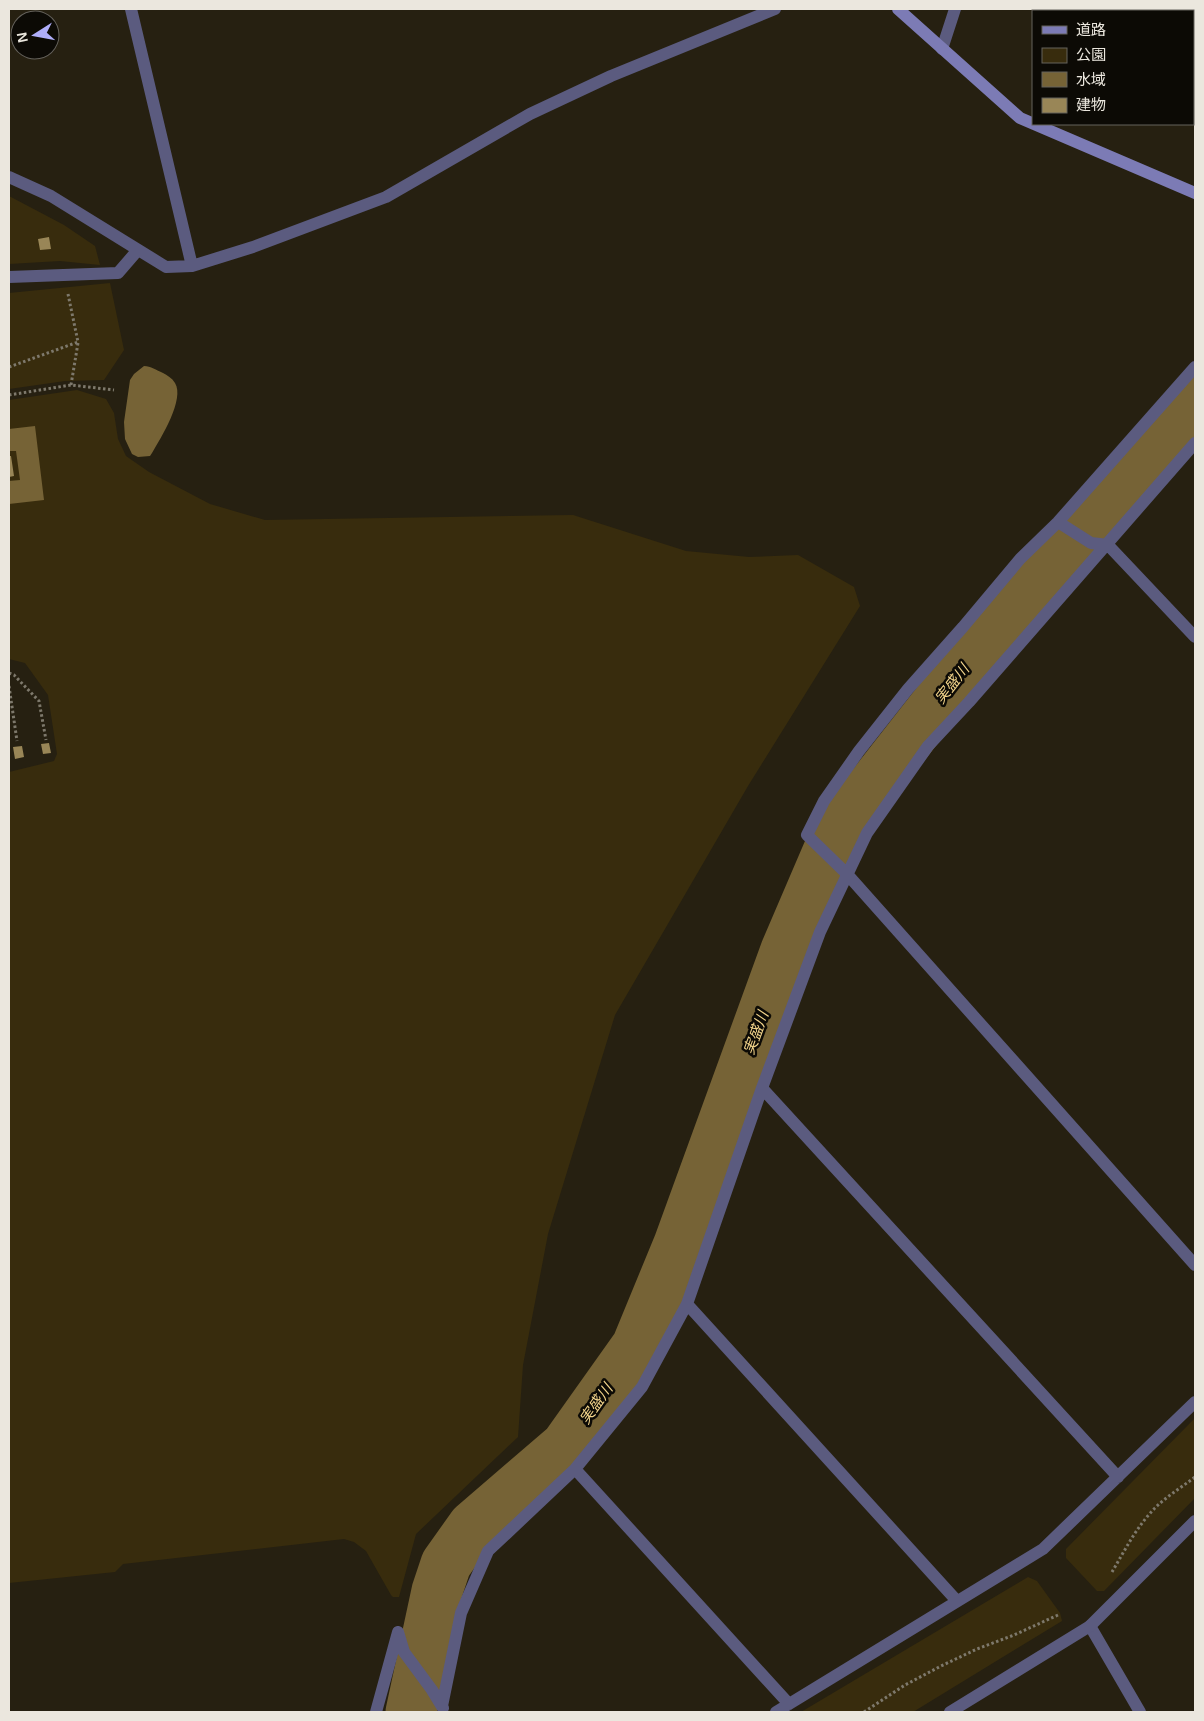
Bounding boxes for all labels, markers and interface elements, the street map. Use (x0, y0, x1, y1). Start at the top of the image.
north arrow (10, 10, 60, 60)
legend (1032, 10, 1194, 125)
text: 道路 (1076, 21, 1106, 38)
text: N (13, 31, 31, 44)
text: 公園 (1076, 46, 1106, 63)
text: 水域 (1076, 71, 1106, 88)
text: 建物 (1076, 96, 1106, 113)
water label: 実盛川 (931, 659, 973, 707)
water label: 実盛川 (740, 1007, 772, 1057)
water label: 実盛川 (576, 1379, 617, 1427)

